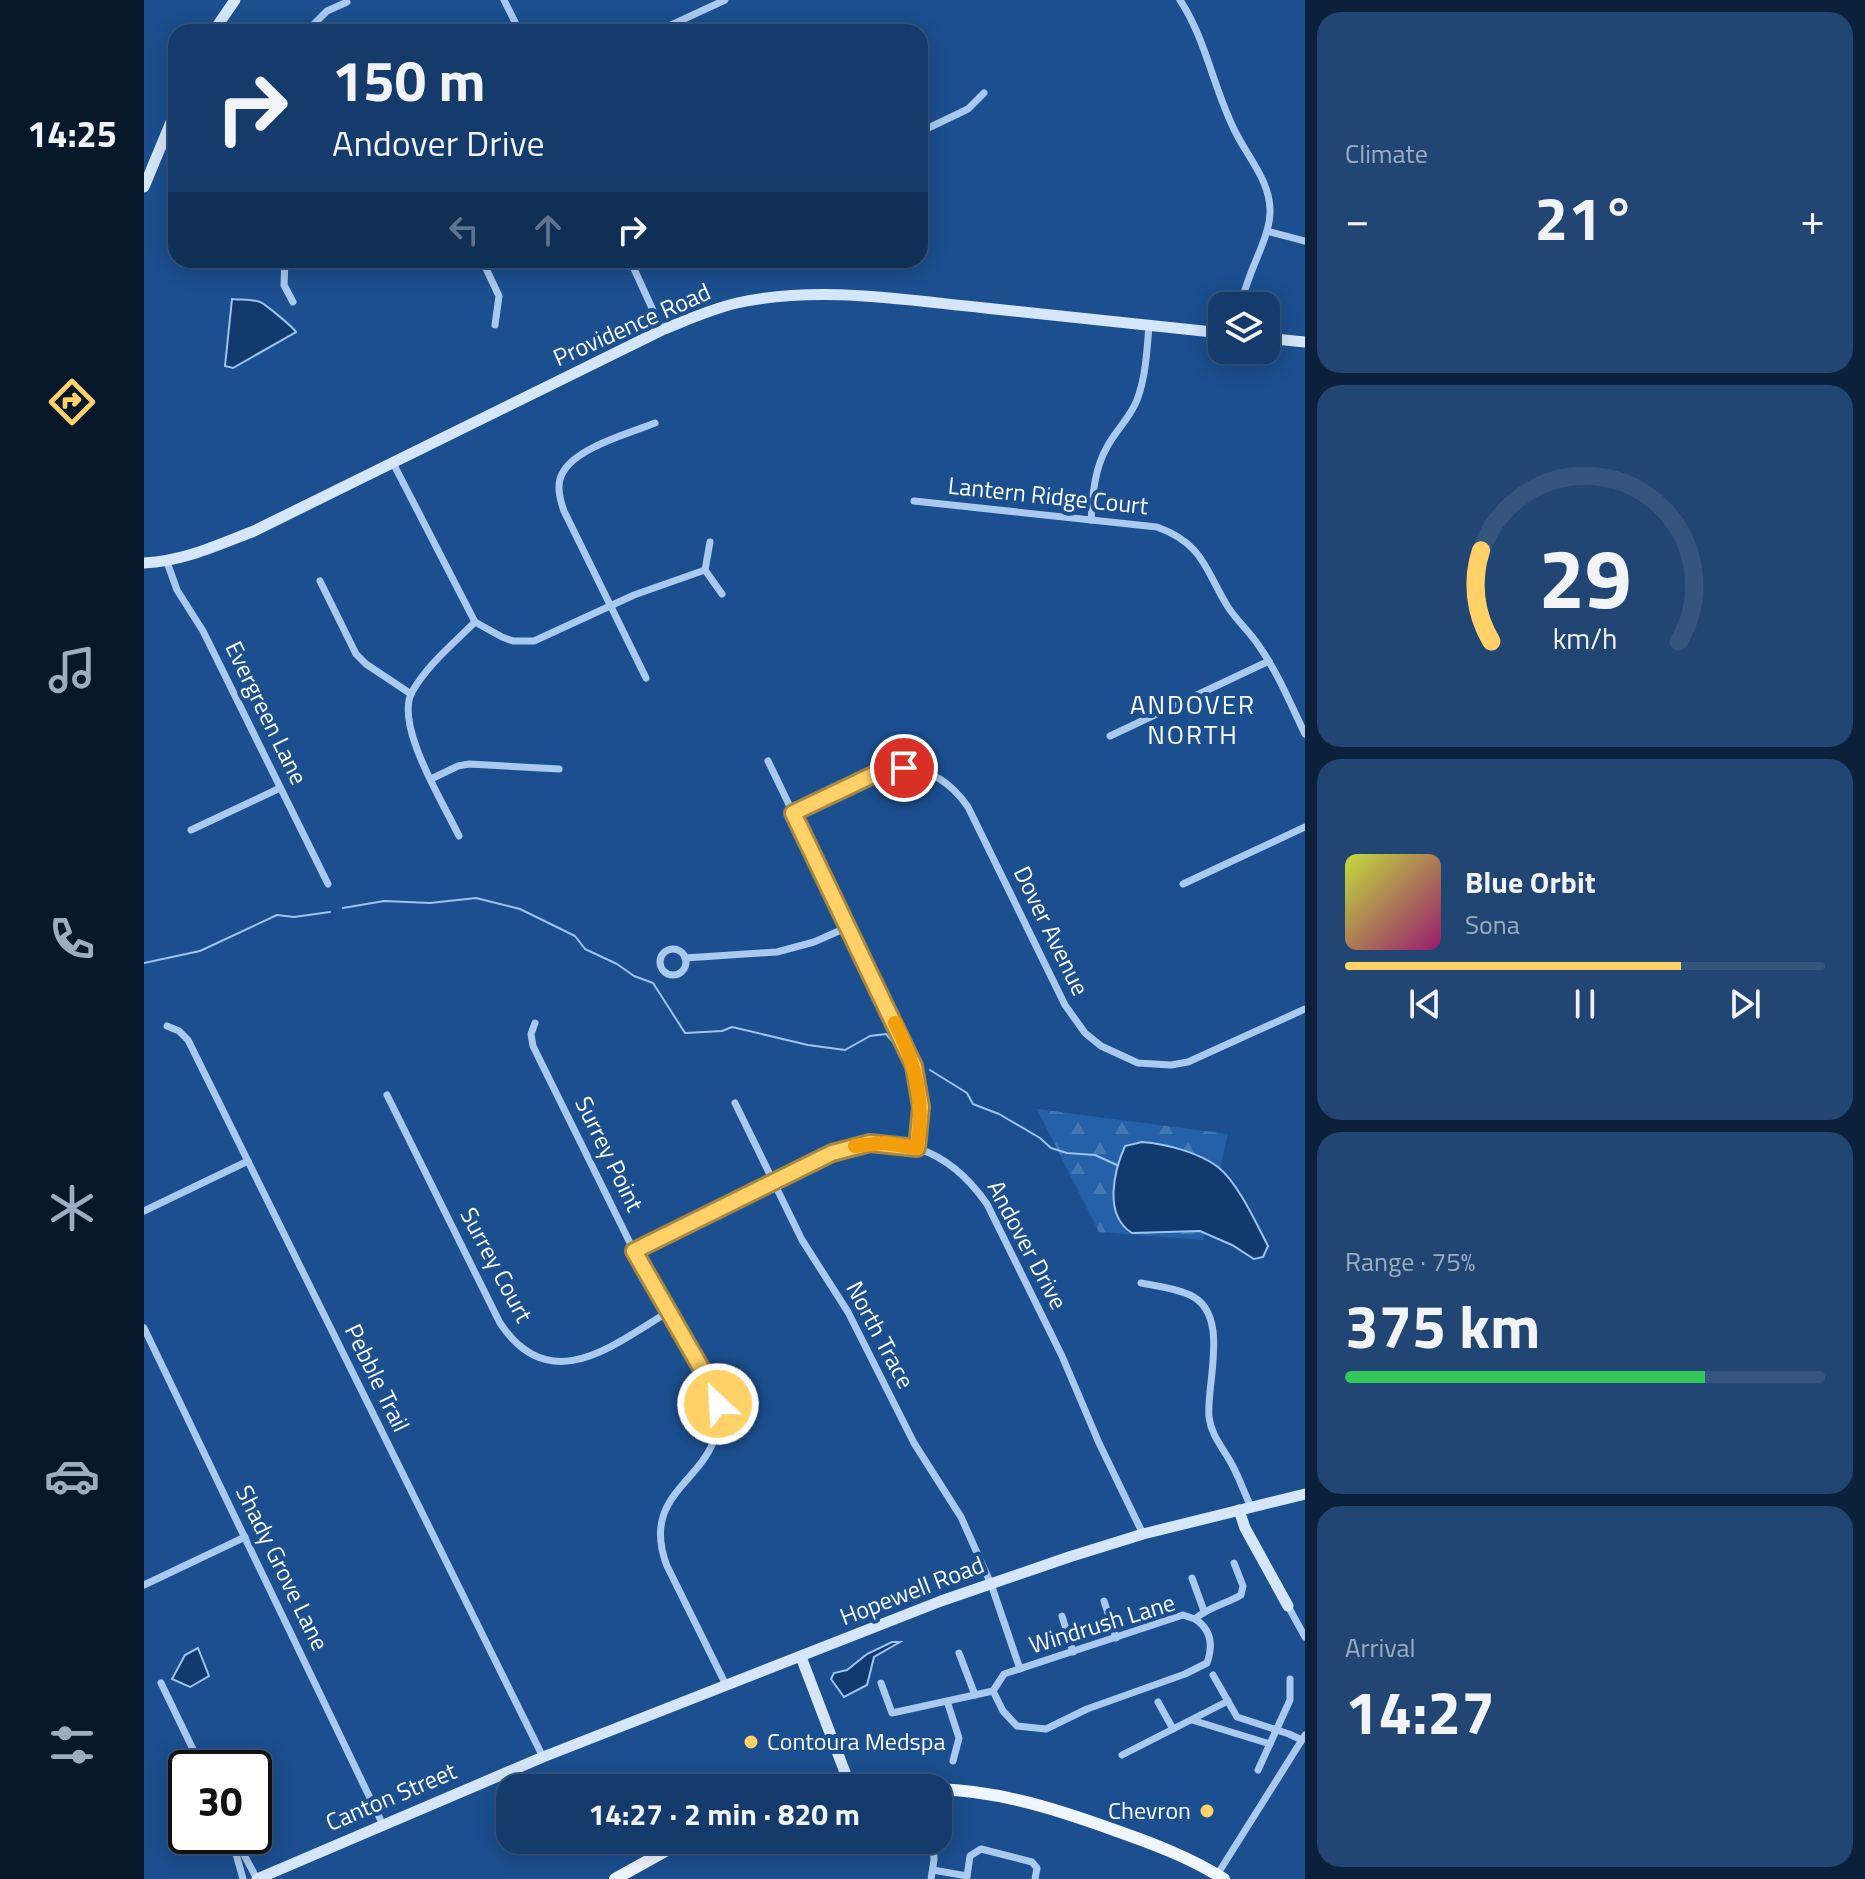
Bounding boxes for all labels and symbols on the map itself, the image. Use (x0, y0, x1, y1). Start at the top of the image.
street label: Providence Road (547, 273, 716, 375)
street label: Lantern Ridge Court (946, 467, 1150, 523)
street label: Evergreen Lane (217, 635, 317, 791)
district label: ANDOVER NORTH (1130, 685, 1256, 754)
pin (870, 734, 938, 802)
street label: Dover Avenue (1005, 860, 1099, 1001)
street label: Surrey Point (566, 1090, 654, 1218)
street label: Andover Drive (979, 1173, 1077, 1316)
street label: Surrey Court (451, 1201, 543, 1329)
street label: North Trace (838, 1274, 924, 1395)
street label: Pebble Trail (336, 1317, 420, 1438)
position arrow (676, 1362, 760, 1446)
street label: Shady Grove Lane (227, 1479, 339, 1656)
street label: Hopewell Road (834, 1546, 989, 1634)
street label: Windrush Lane (1024, 1584, 1179, 1662)
place label: Contoura Medspa (767, 1723, 945, 1759)
marker: Contoura Medspa (742, 1733, 760, 1751)
speed limit sign: 30 (168, 1750, 272, 1854)
street label: Canton Street (320, 1752, 462, 1840)
place label: Chevron (1108, 1792, 1191, 1828)
marker: Chevron (1198, 1802, 1216, 1820)

